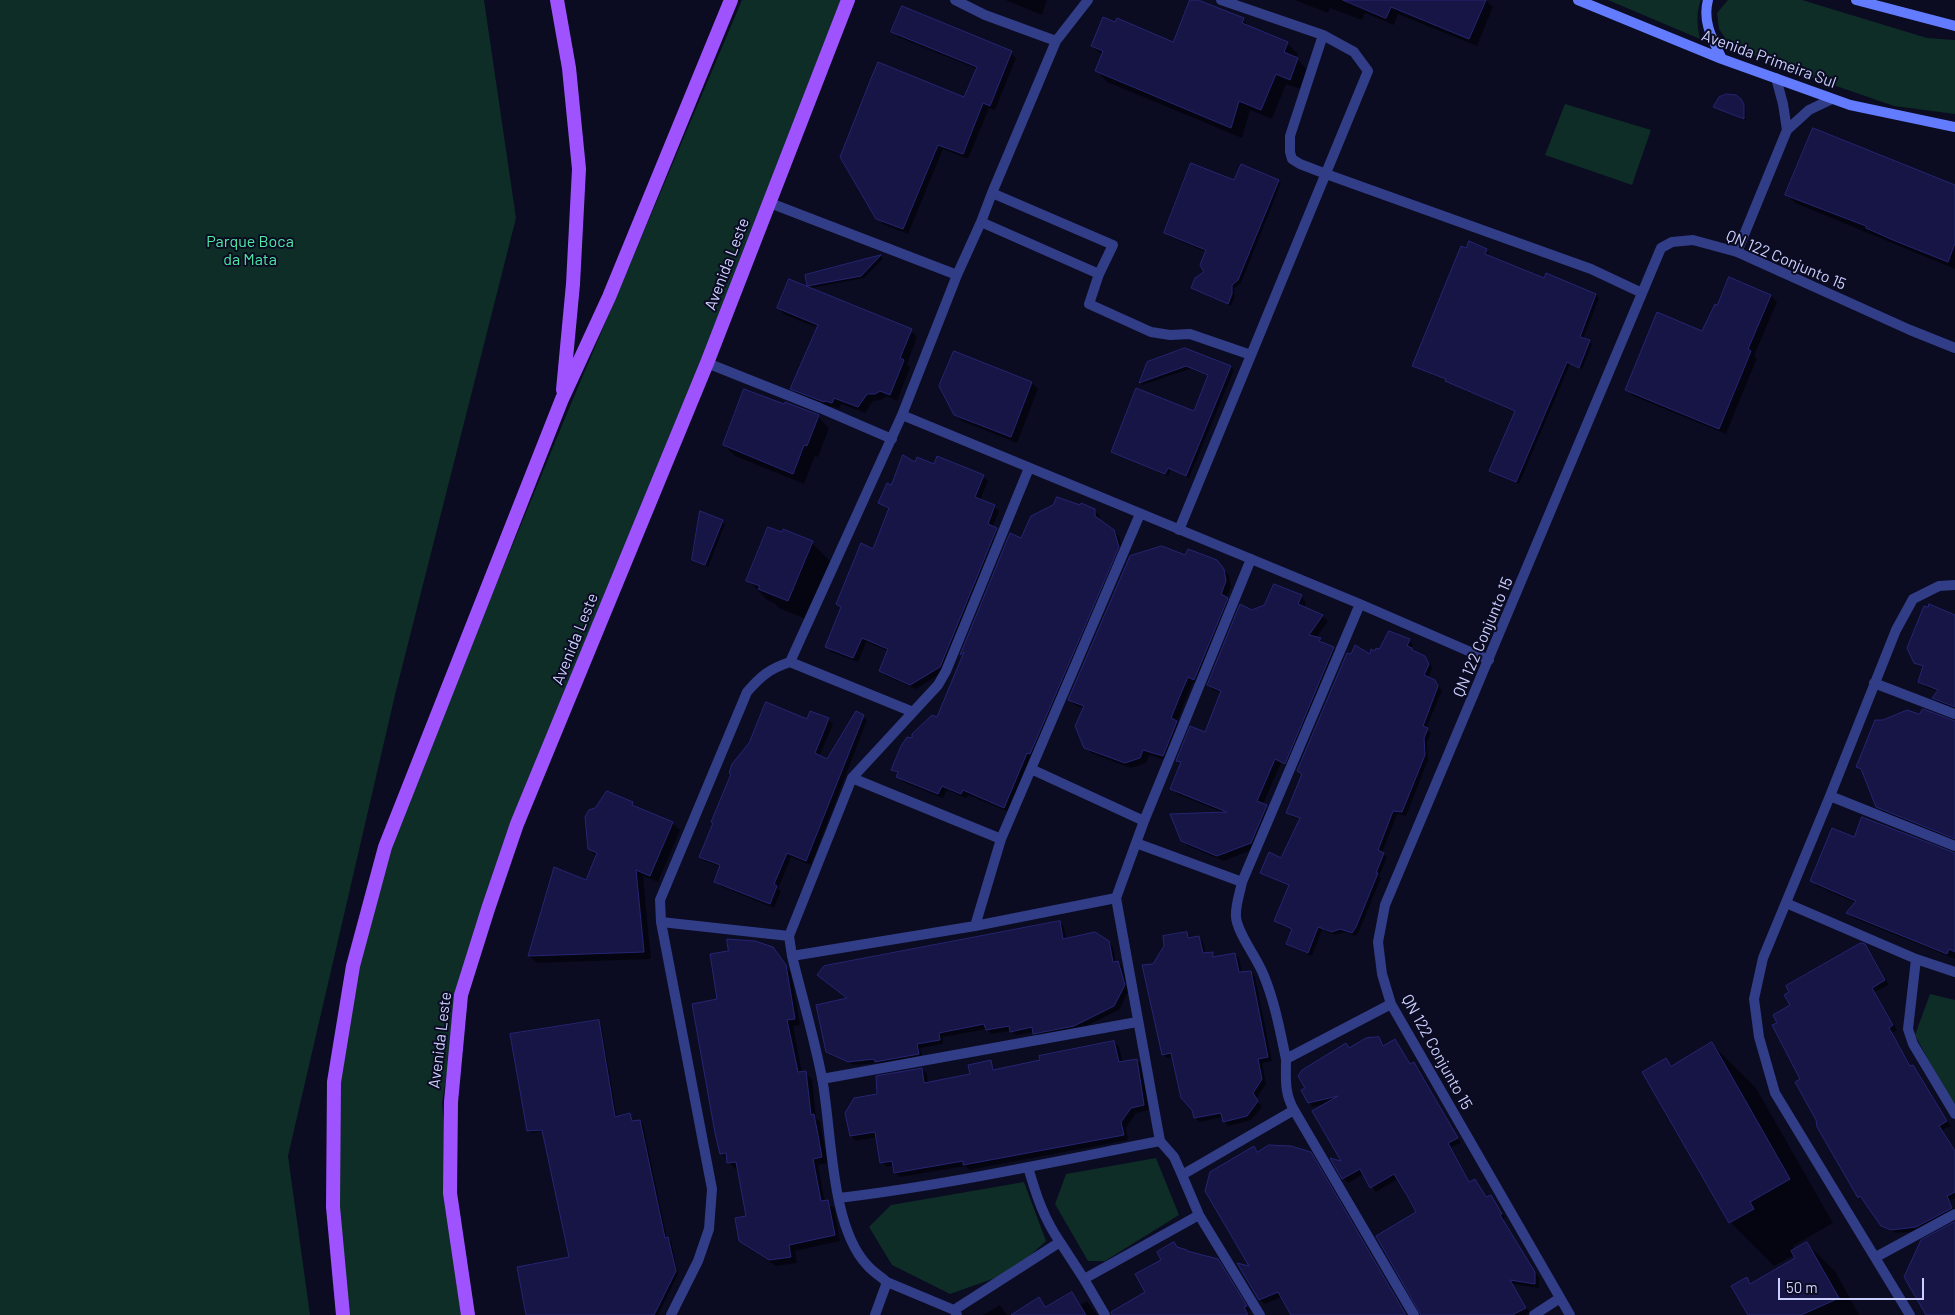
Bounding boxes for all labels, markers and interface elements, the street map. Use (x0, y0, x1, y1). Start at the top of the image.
street label: Avenida Primeira Sul (1699, 26, 1839, 92)
street label: Avenida Leste (701, 215, 753, 313)
street label: QN 122 Conjunto 15 (1723, 226, 1849, 294)
park label: Parque Boca da Mata (206, 232, 294, 270)
street label: QN 122 Conjunto 15 (1449, 574, 1517, 700)
street label: Avenida Leste (548, 590, 602, 688)
street label: Avenida Leste (425, 991, 455, 1089)
street label: QN 122 Conjunto 15 (1397, 991, 1477, 1113)
scale bar (1780, 1268, 1926, 1300)
text: 50 m (1786, 1278, 1818, 1296)

